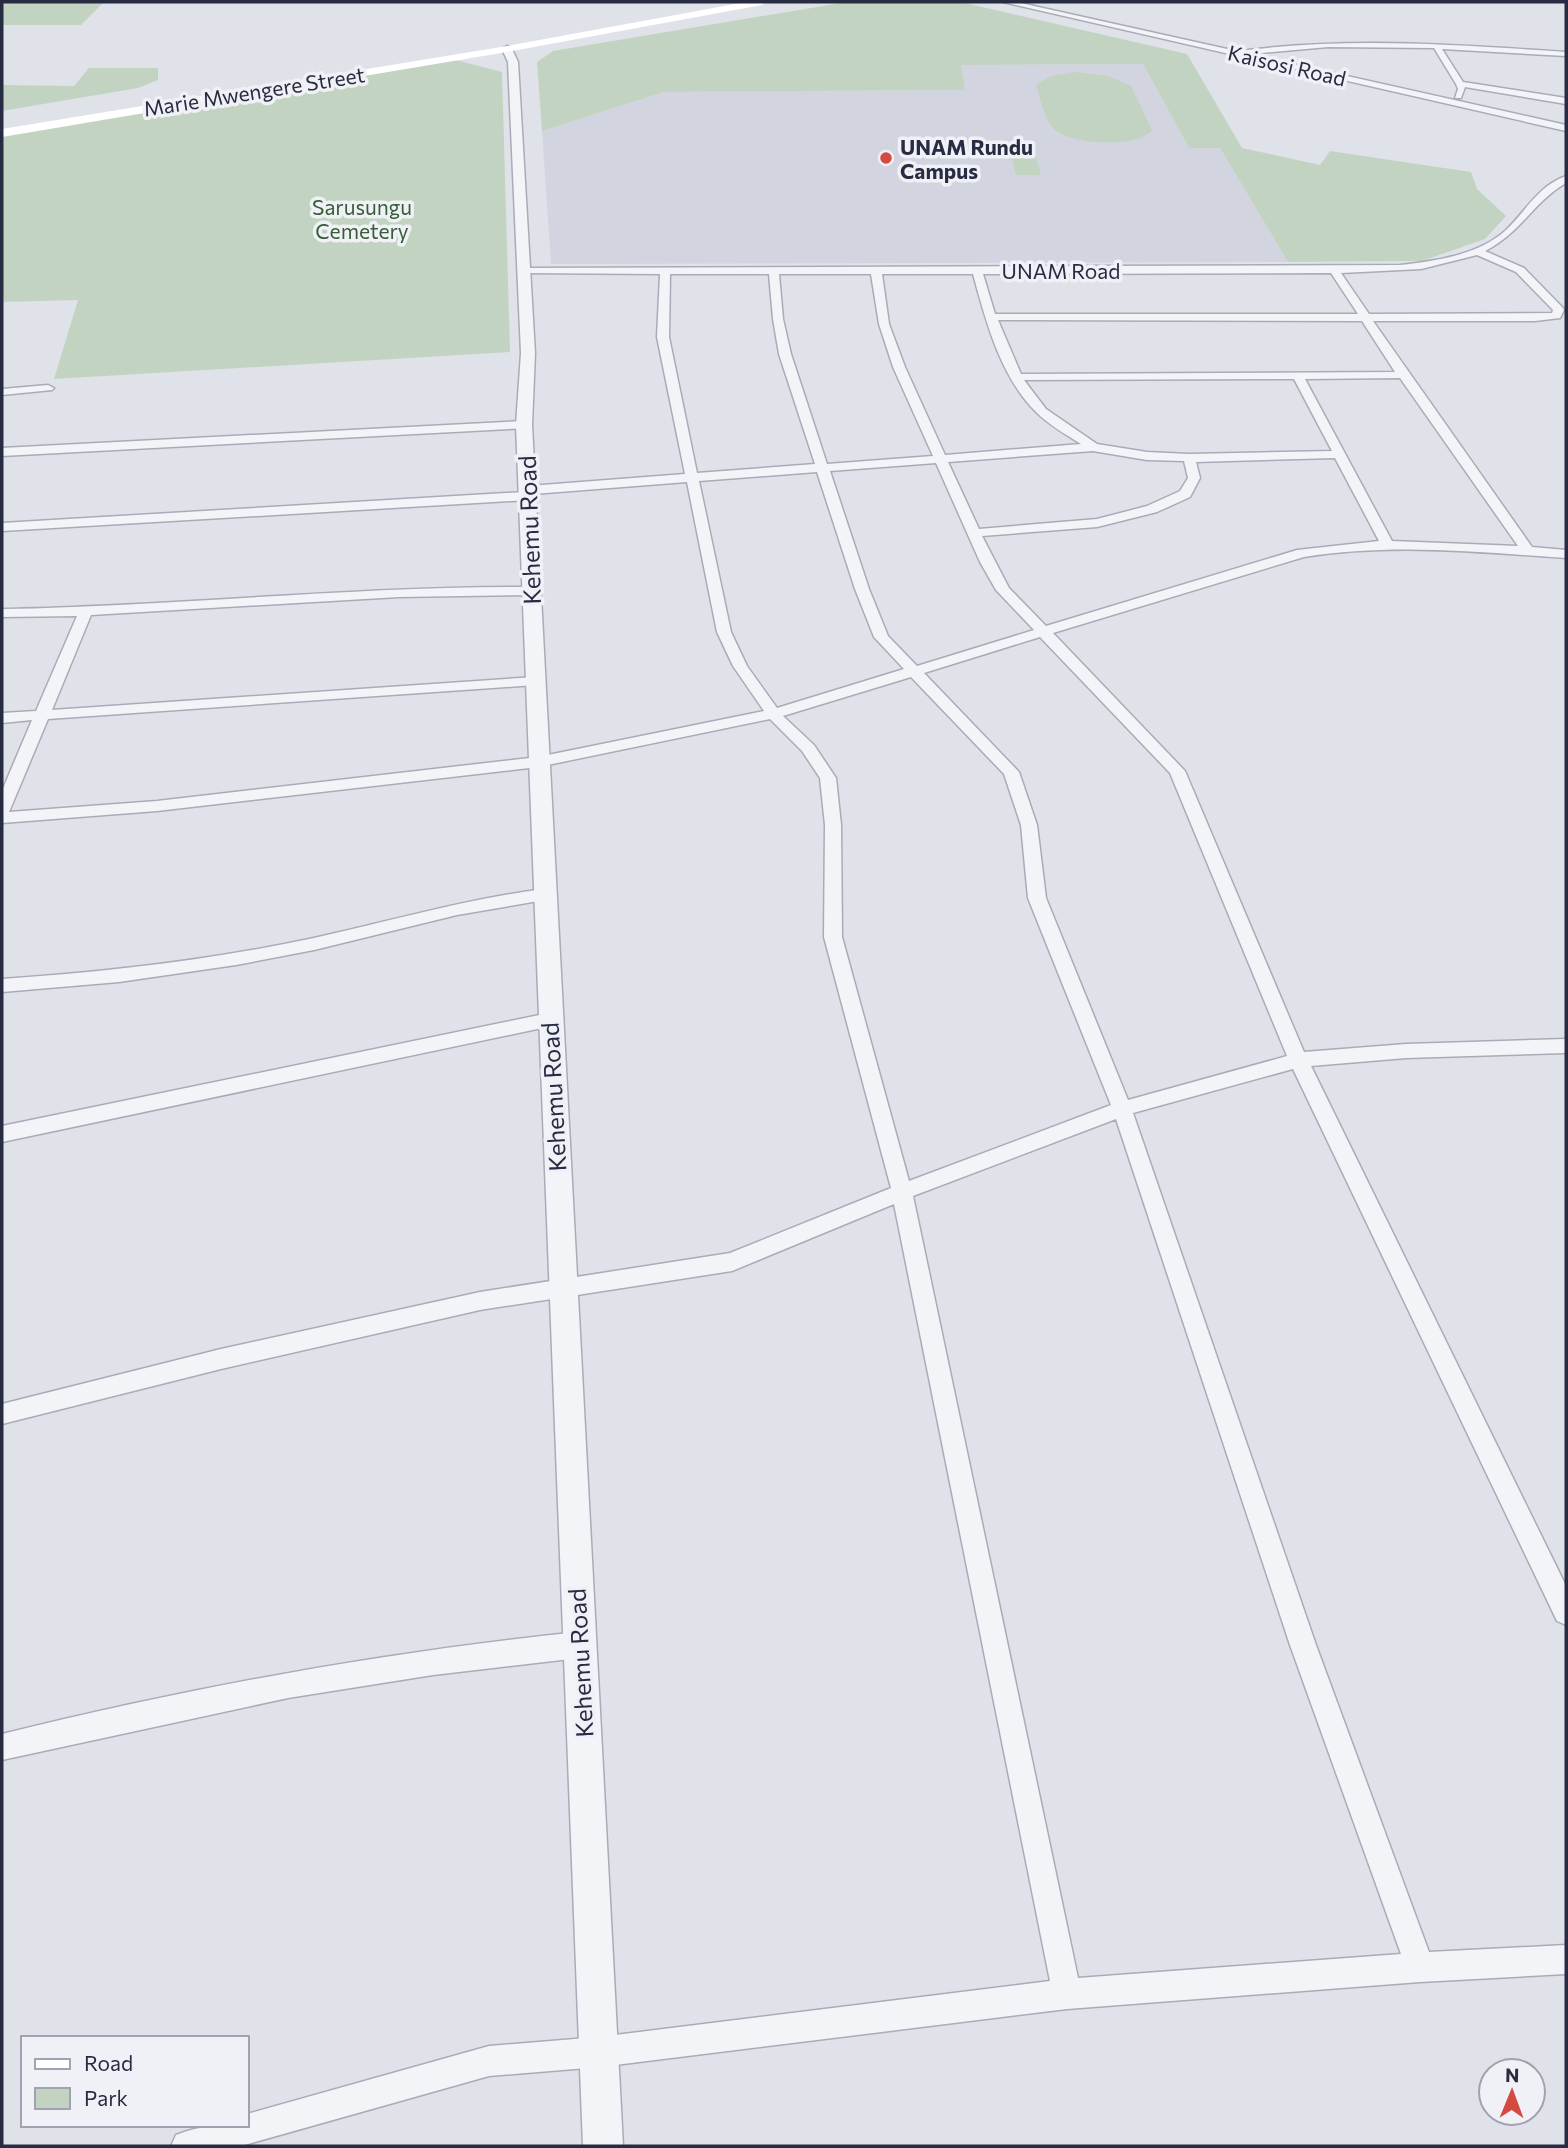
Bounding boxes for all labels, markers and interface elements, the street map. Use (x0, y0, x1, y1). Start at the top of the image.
street label: Kaisosi Road (1226, 39, 1348, 91)
street label: Marie Mwengere Street (142, 61, 366, 121)
place label: UNAM Rundu Campus (900, 134, 1033, 183)
marker: UNAM Rundu Campus (878, 150, 894, 166)
park label: Sarusungu Cemetery (312, 194, 412, 243)
street label: UNAM Road (1002, 258, 1120, 283)
street label: Kehemu Road (512, 455, 546, 605)
street label: Kehemu Road (535, 1022, 571, 1172)
street label: Kehemu Road (562, 1588, 598, 1738)
legend (21, 2036, 248, 2127)
text: Road (84, 2050, 133, 2075)
north arrow (1477, 2057, 1547, 2127)
text: N (1505, 2063, 1520, 2086)
text: Park (84, 2085, 128, 2110)

